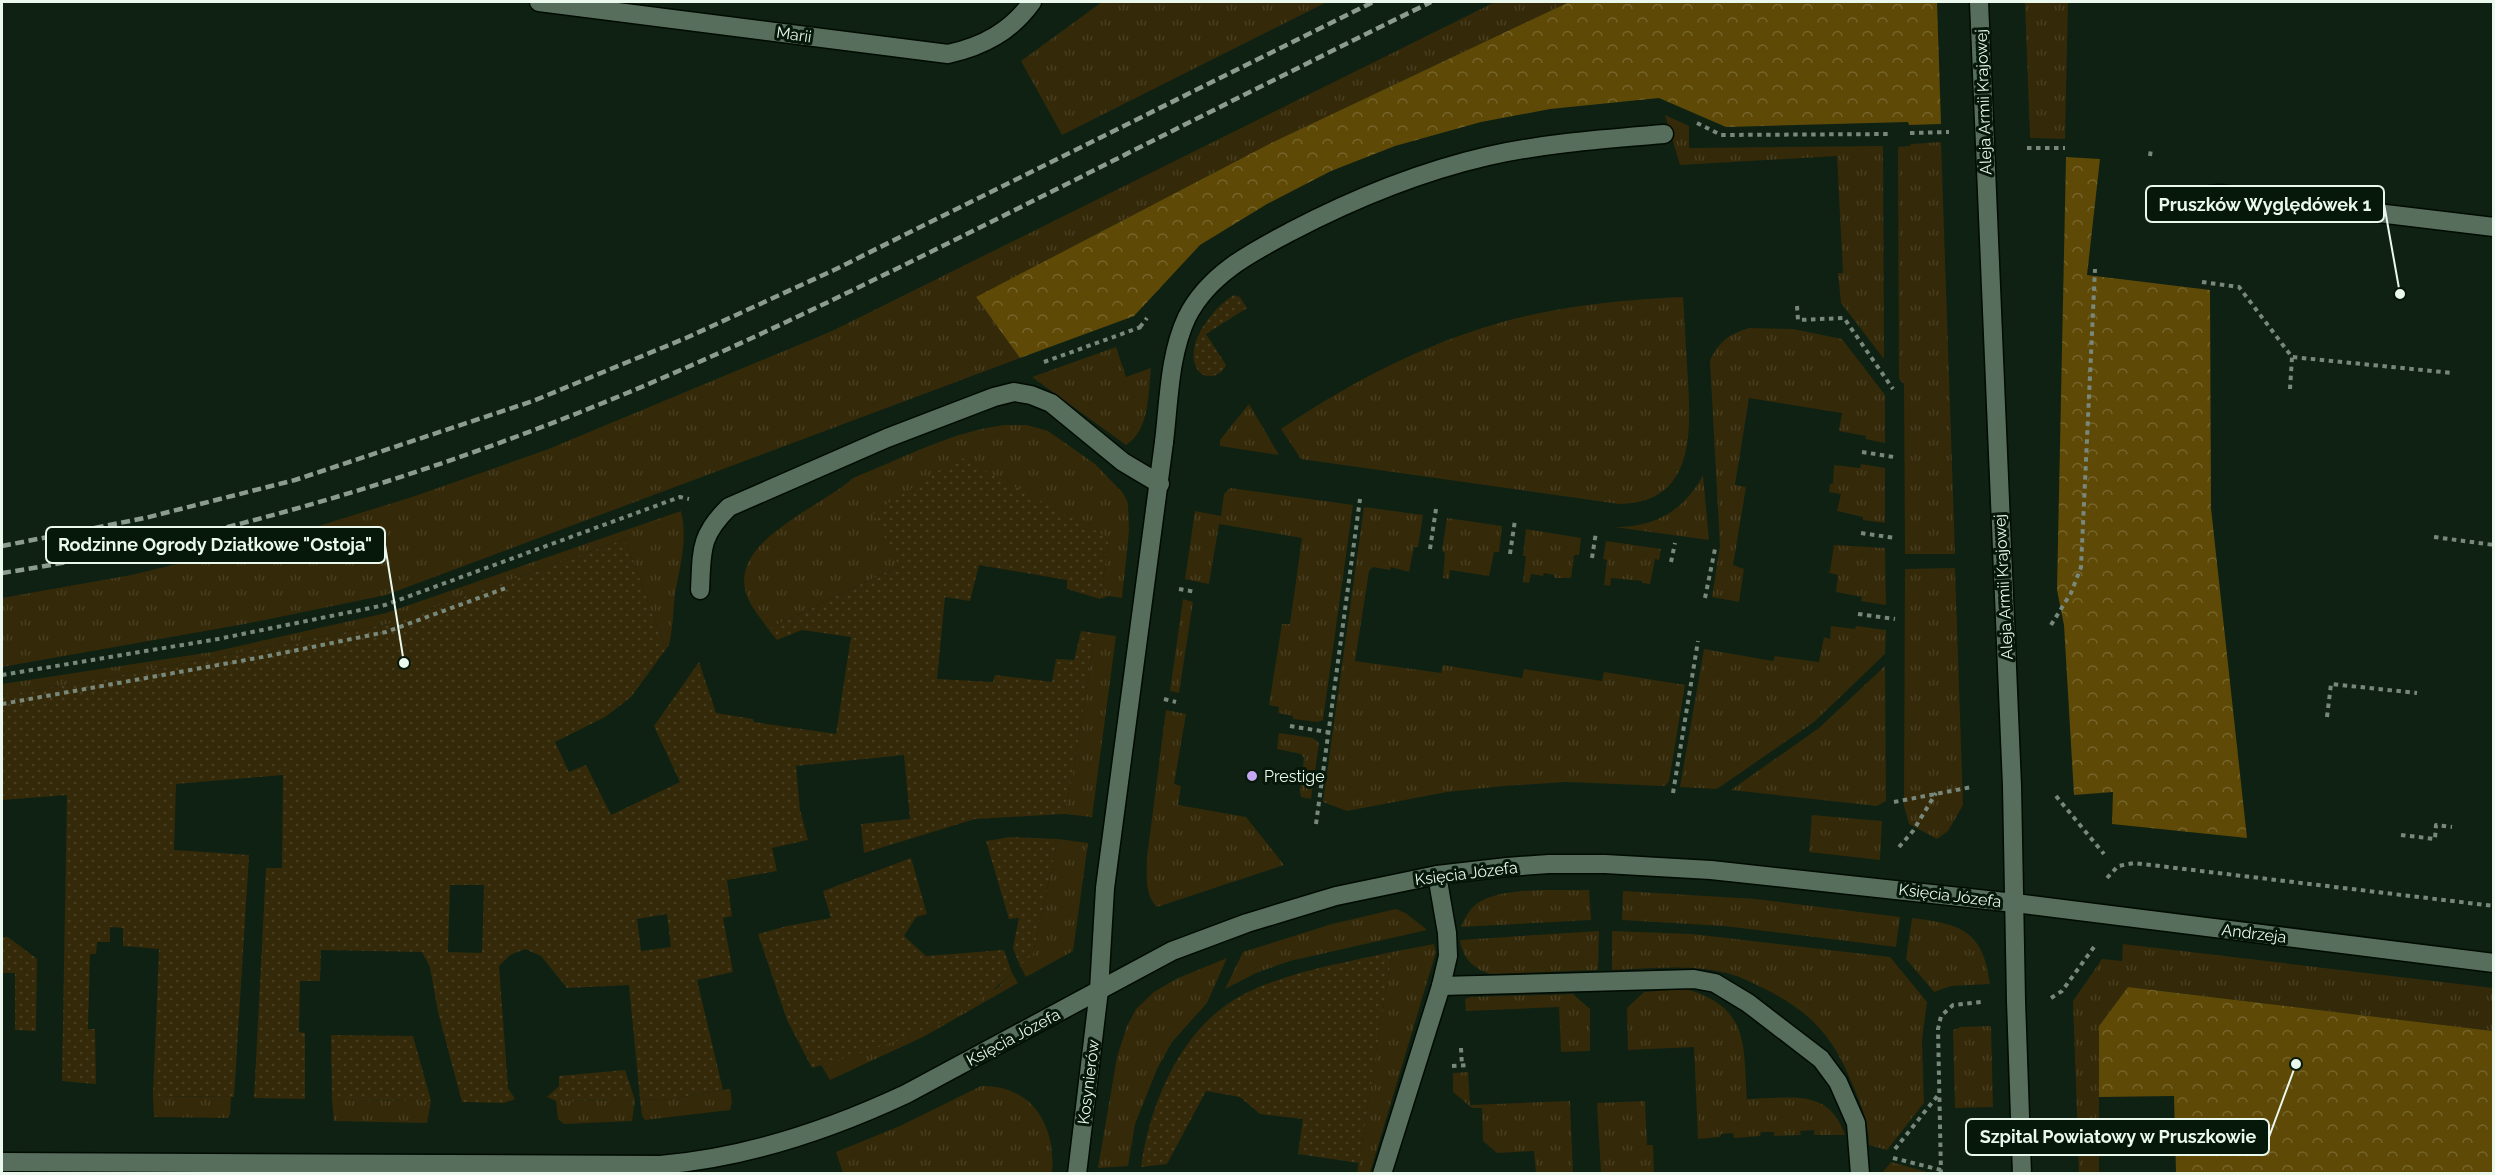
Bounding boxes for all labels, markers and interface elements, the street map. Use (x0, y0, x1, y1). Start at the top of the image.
street label: Marii (775, 23, 813, 46)
street label: Aleja Armii Krajowej (1971, 29, 1996, 175)
callout: Pruszków Wyględówek 1 (2146, 186, 2384, 222)
text: Pruszków Wyględówek 1 (2159, 194, 2371, 215)
street label: Aleja Armii Krajowej (1990, 514, 2017, 660)
callout: Rodzinne Ogrody Działkowe "Ostoja" (46, 527, 385, 563)
text: Rodzinne Ogrody Działkowe "Ostoja" (58, 534, 372, 555)
place label: Prestige (1264, 767, 1325, 786)
marker: Prestige (1245, 769, 1259, 783)
street label: Księcia Józefa (1414, 858, 1519, 889)
street label: Księcia Józefa (1897, 880, 2002, 911)
street label: Andrzeja (2220, 920, 2287, 947)
street label: Księcia Józefa (963, 1005, 1063, 1070)
street label: Kosynierów (1074, 1039, 1103, 1126)
callout: Szpital Powiatowy w Pruszkowie (1966, 1119, 2269, 1155)
text: Szpital Powiatowy w Pruszkowie (1980, 1126, 2256, 1147)

